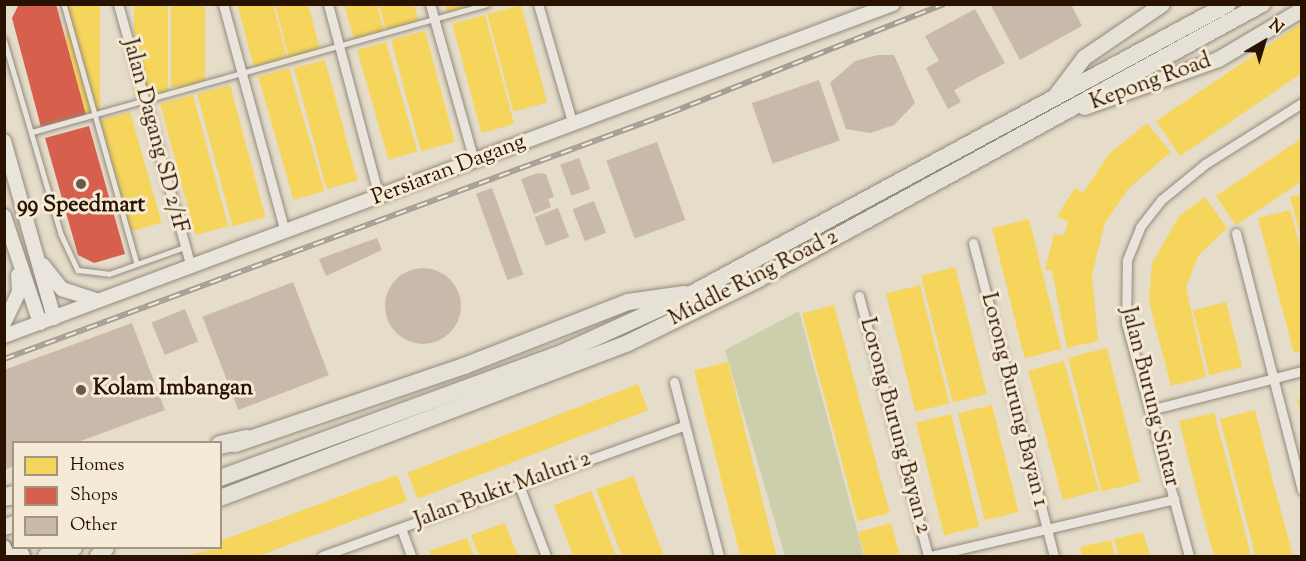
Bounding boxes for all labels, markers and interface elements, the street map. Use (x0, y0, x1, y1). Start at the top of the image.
north arrow (1234, 12, 1294, 72)
text: N (1263, 14, 1288, 40)
street label: Jalan Dagang SD 2/1F (115, 36, 193, 236)
street label: Kepong Road (1087, 49, 1215, 117)
street label: Persiaran Dagang (368, 130, 530, 212)
marker: 99 Speedmart (74, 177, 88, 191)
place label: 99 Speedmart (17, 194, 145, 220)
street label: Middle Ring Road 2 (665, 225, 843, 333)
street label: Lorong Burung Bayan 1 (974, 290, 1052, 510)
street label: Jalan Burung Sintar (1114, 305, 1184, 489)
street label: Lorong Burung Bayan 2 (852, 315, 936, 537)
place label: Kolam Imbangan (93, 377, 253, 403)
marker: Kolam Imbangan (74, 383, 88, 397)
legend (12, 441, 222, 549)
street label: Jalan Bukit Maluri 2 (411, 447, 595, 535)
text: Homes (70, 453, 124, 479)
text: Shops (70, 483, 118, 509)
text: Other (70, 513, 117, 539)

